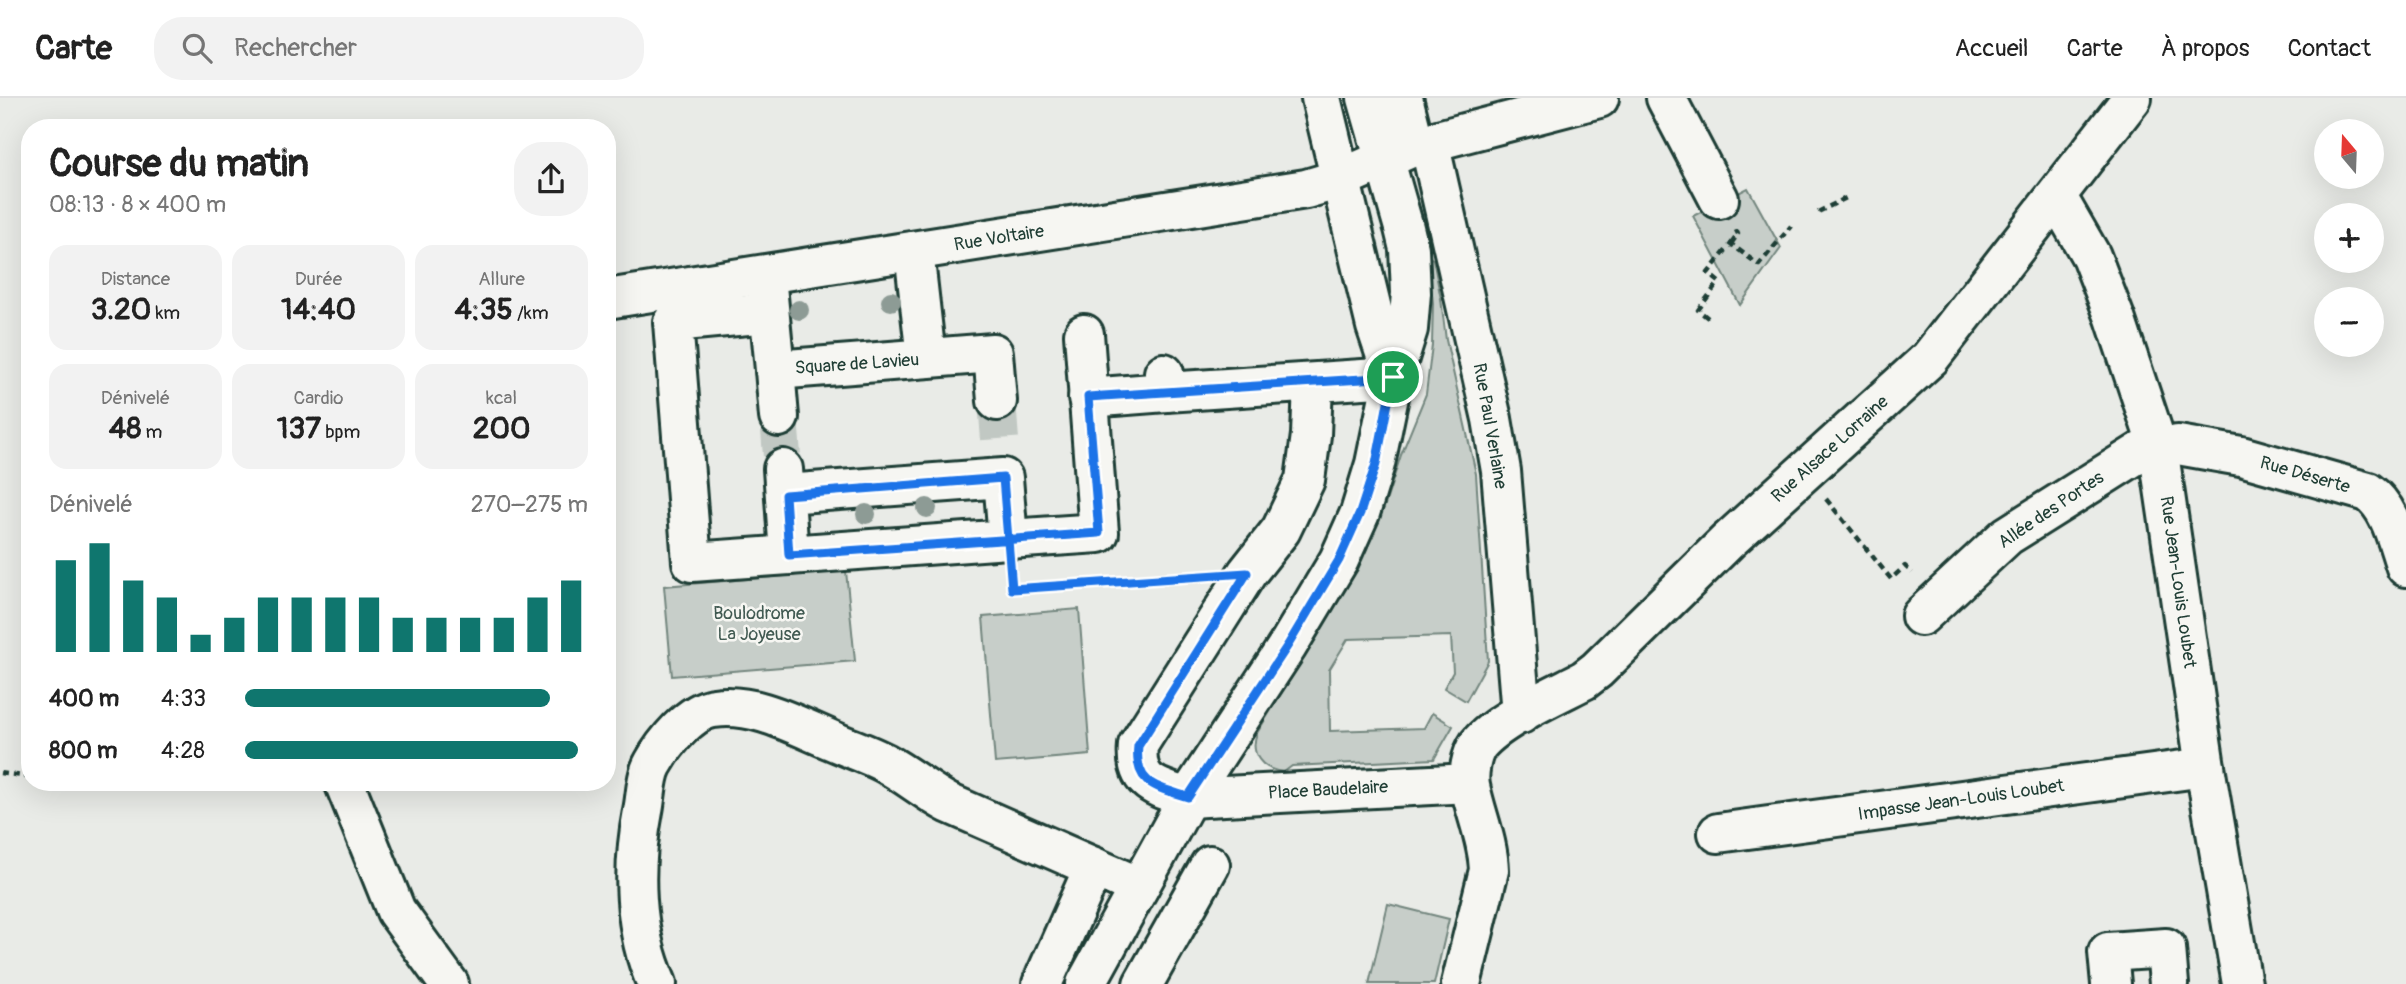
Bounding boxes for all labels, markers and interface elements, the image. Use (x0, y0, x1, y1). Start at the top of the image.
search box (154, 17, 644, 80)
text: Carte (35, 28, 112, 69)
icon: search (178, 29, 216, 67)
text: Rechercher (234, 32, 357, 64)
text: Accueil (1955, 34, 2029, 63)
text: Carte (2067, 34, 2123, 63)
text: À propos (2161, 34, 2250, 63)
text: Contact (2288, 34, 2371, 63)
north arrow (2314, 119, 2384, 189)
map controls (2314, 119, 2384, 357)
text: Course du matin (49, 140, 309, 188)
button: share (514, 142, 588, 216)
text: 08:13 · 8 × 400 m (49, 190, 226, 219)
button: + (2314, 203, 2384, 273)
street label: Rue Voltaire (952, 220, 1046, 256)
text: Distance (101, 267, 170, 291)
text: Durée (295, 267, 342, 291)
text: Allure (478, 267, 525, 291)
button: − (2314, 287, 2384, 357)
text: 3.20 (91, 291, 151, 328)
text: 14:40 (281, 291, 356, 328)
text: 4:35 (454, 291, 513, 328)
text: km (151, 301, 180, 325)
text: /km (513, 301, 549, 325)
pin (1363, 347, 1423, 407)
street label: Square de Lavieu (794, 348, 920, 380)
icon: arrive (1374, 358, 1412, 396)
street label: Rue Paul Verlaine (1468, 361, 1512, 491)
text: Dénivelé (101, 386, 170, 410)
text: Cardio (294, 386, 343, 410)
text: kcal (486, 386, 517, 410)
street label: Rue Alsace Lorraine (1767, 390, 1893, 508)
text: 48 (109, 410, 141, 447)
text: 137 (277, 410, 321, 447)
text: 200 (473, 410, 530, 447)
text: m (141, 420, 162, 444)
text: bpm (321, 420, 360, 444)
street label: Rue Déserte (2257, 451, 2353, 499)
street label: Allée des Portes (1994, 466, 2108, 554)
text: Dénivelé (49, 490, 133, 519)
text: 270–275 m (471, 490, 588, 519)
street label: Rue Jean-Louis Loubet (2155, 495, 2202, 670)
park label: Boulodrome La Joyeuse (713, 602, 805, 646)
text: 400 m (49, 684, 119, 713)
text: 4:33 (161, 684, 206, 713)
text: 800 m (49, 736, 117, 765)
text: 4:28 (161, 736, 205, 765)
street label: Impasse Jean-Louis Loubet (1856, 774, 2066, 826)
street label: Place Baudelaire (1267, 775, 1389, 805)

